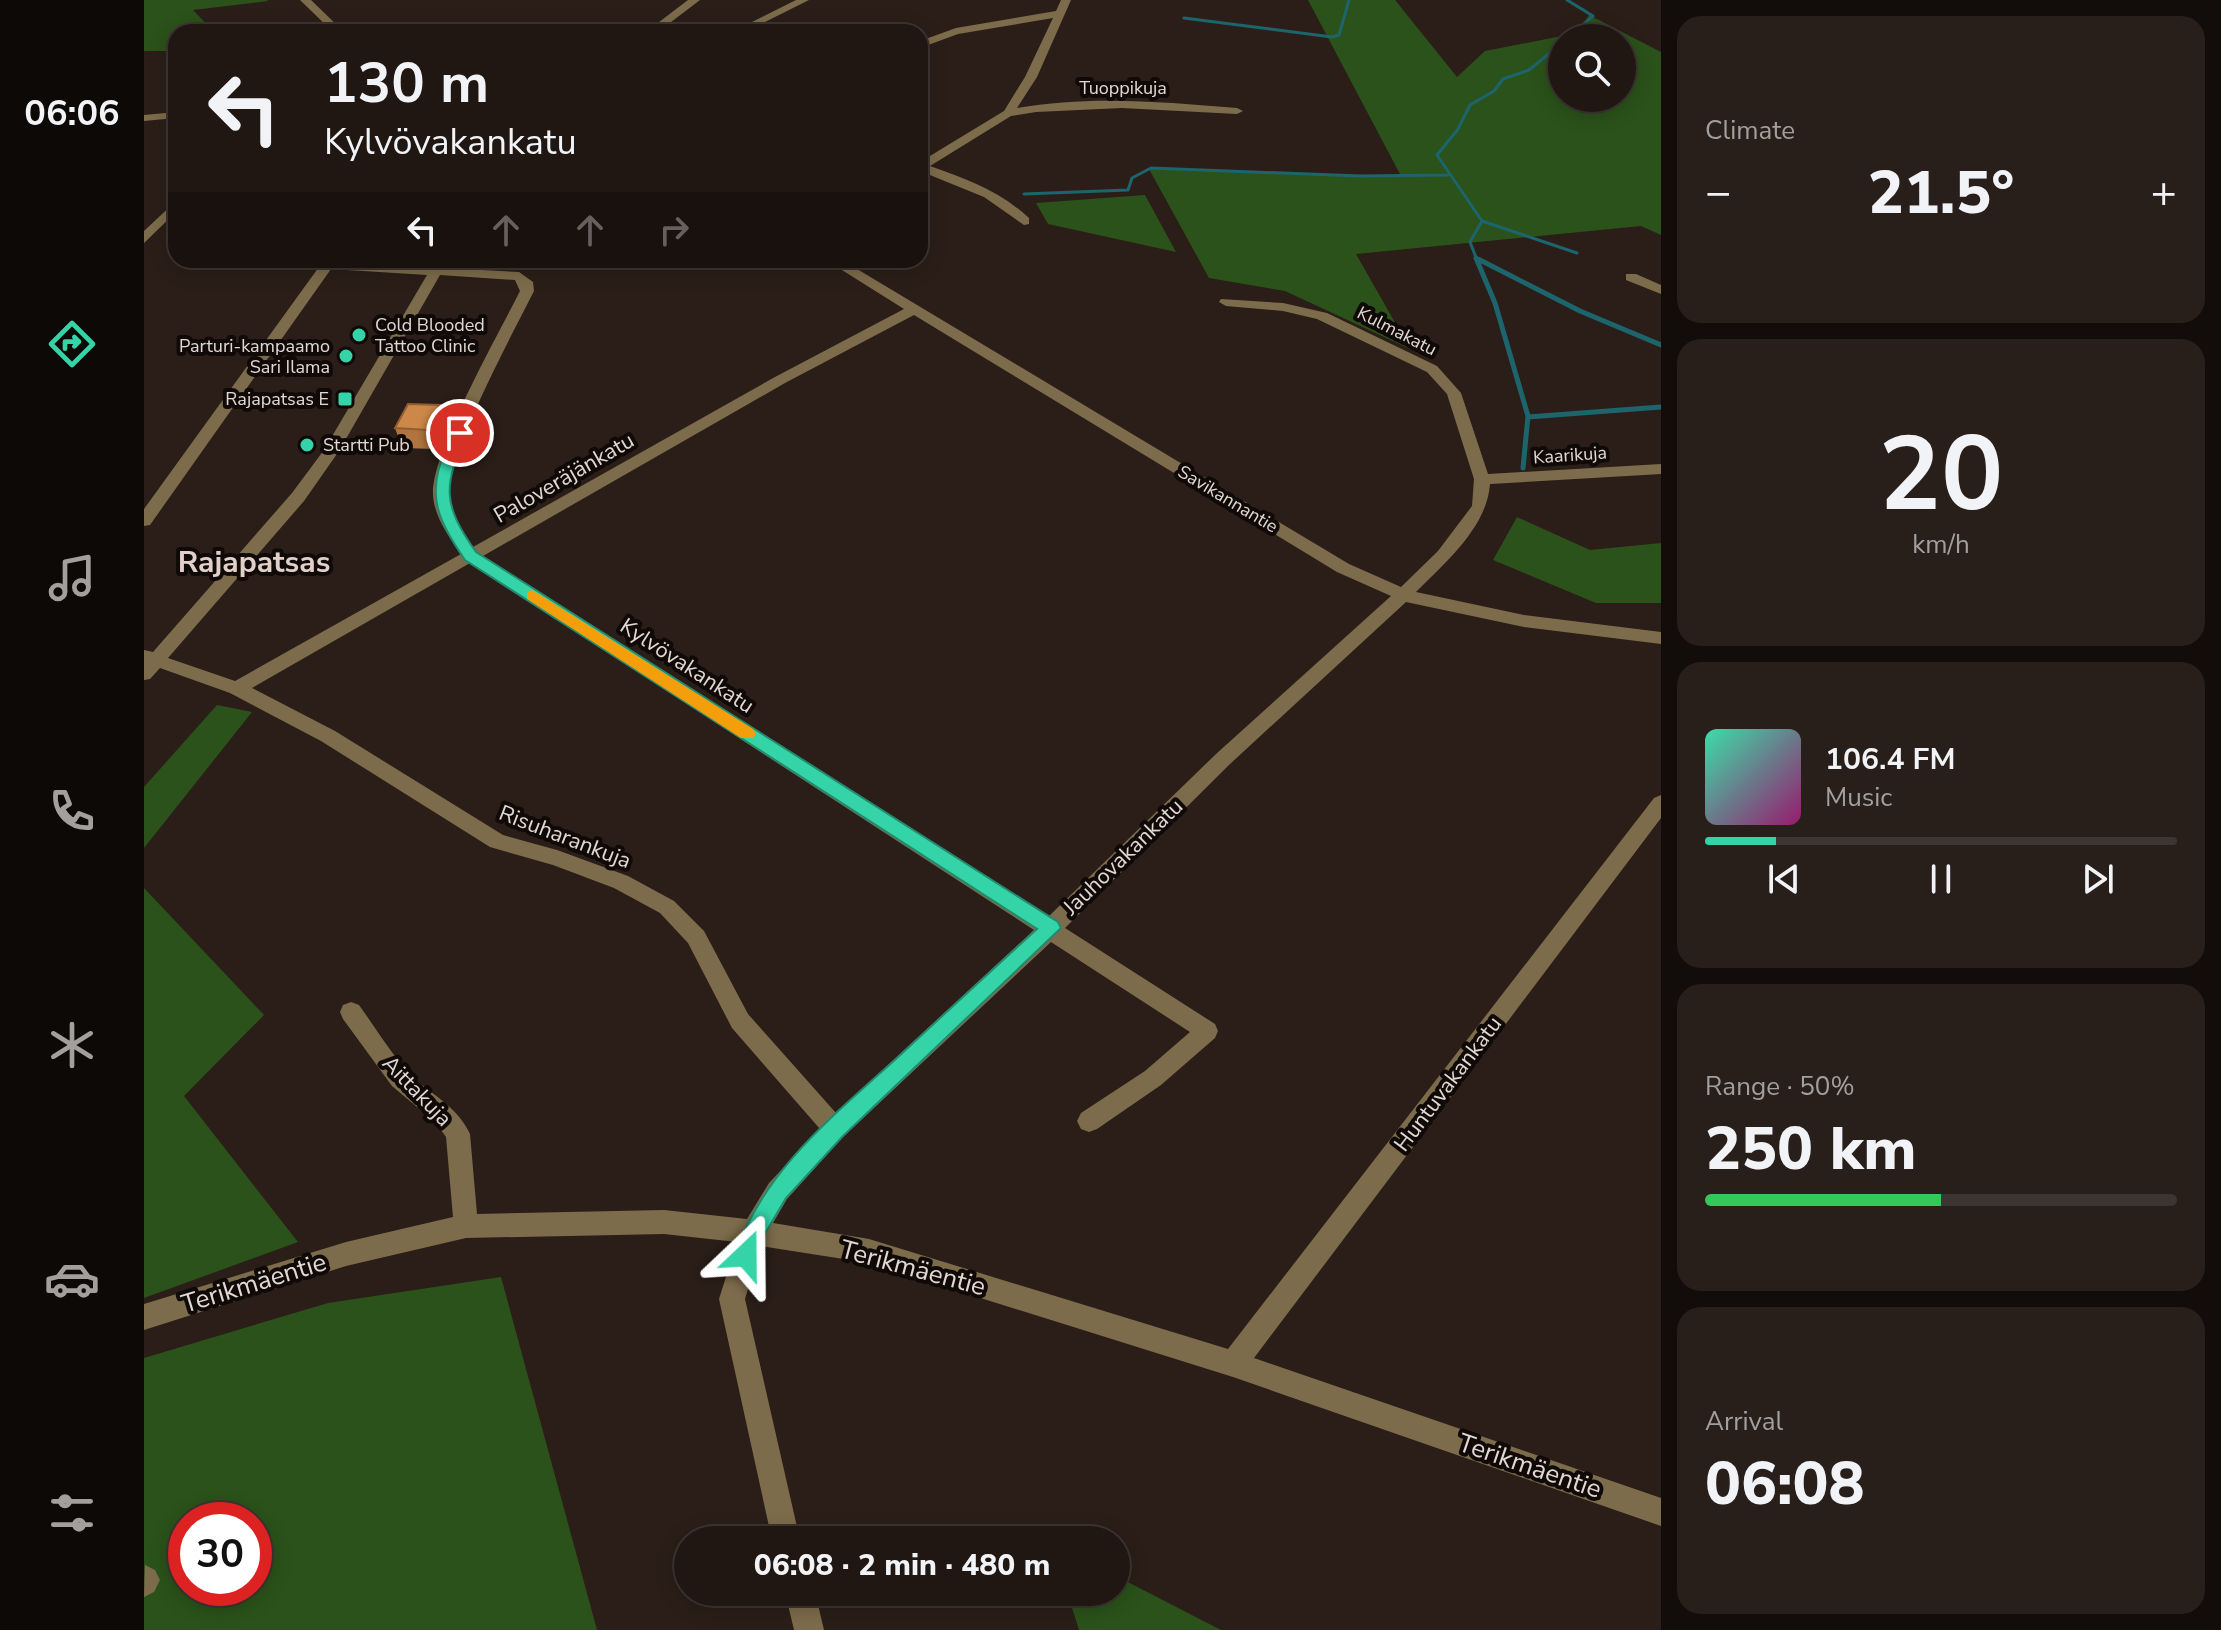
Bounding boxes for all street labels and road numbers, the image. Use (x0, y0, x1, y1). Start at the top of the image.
street label: Tuoppikuja (1079, 76, 1167, 100)
street label: Kulmakatu (1353, 301, 1441, 361)
street label: Paloveräjänkatu (488, 426, 640, 530)
street label: Kaarikuja (1532, 440, 1608, 470)
street label: Savikannantie (1174, 460, 1282, 538)
street label: Kylvövakankatu (614, 611, 760, 721)
street label: Jauhovakankatu (1056, 792, 1190, 923)
street label: Risuharankuja (495, 798, 635, 876)
street label: Huntuvakankatu (1387, 1010, 1509, 1158)
street label: Aittakuja (376, 1049, 458, 1133)
street label: Terikmäentie (836, 1232, 990, 1304)
street label: Terikmäentie (177, 1244, 331, 1322)
street label: Terikmäentie (1454, 1425, 1606, 1507)

